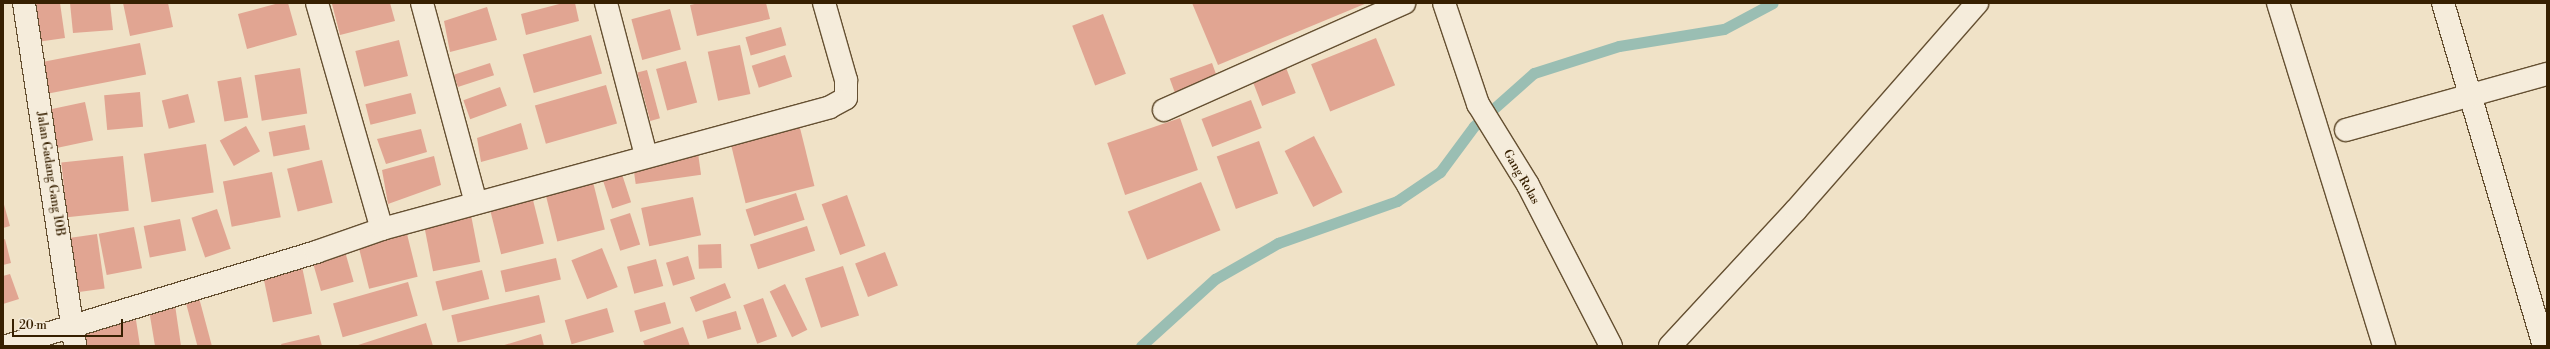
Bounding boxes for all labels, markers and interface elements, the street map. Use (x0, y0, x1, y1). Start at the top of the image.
street label: Jalan Gadang Gang 10B (33, 111, 67, 237)
street label: Gang Rolas (1500, 147, 1542, 207)
scale bar (14, 311, 125, 337)
text: 20 m (19, 318, 47, 333)

